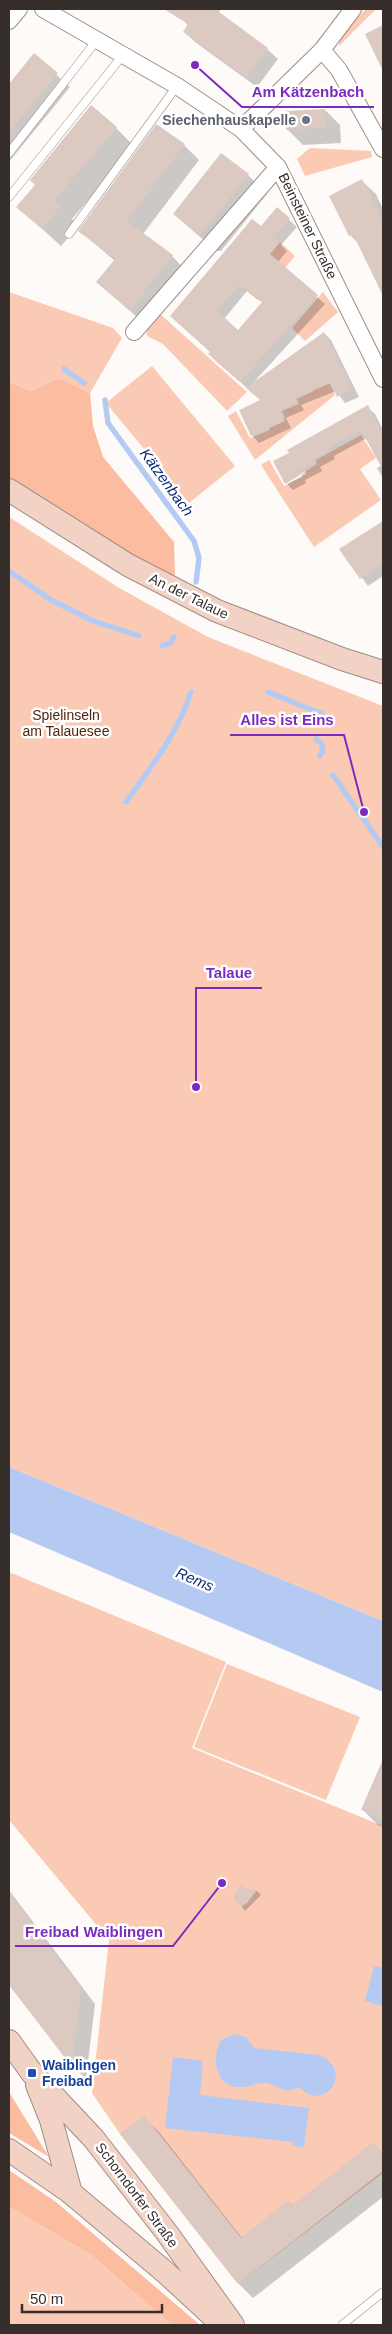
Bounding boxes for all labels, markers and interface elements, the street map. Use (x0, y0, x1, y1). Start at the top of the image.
callout: Am Kätzenbach (242, 77, 374, 107)
text: Am Kätzenbach (252, 83, 364, 100)
place label: Siechenhauskapelle (162, 112, 296, 128)
marker: Siechenhauskapelle (300, 114, 312, 126)
street label: Beinsteiner Straße (275, 170, 341, 282)
water label: Kätzenbach (137, 445, 197, 519)
street label: An der Talaue (147, 570, 231, 622)
callout: Alles ist Eins (230, 705, 344, 735)
park label: Spielinseln am Talauesee (23, 707, 110, 739)
text: Alles ist Eins (240, 711, 334, 728)
callout: Talaue (196, 958, 262, 988)
text: Talaue (206, 964, 252, 981)
water label: Rems (174, 1564, 217, 1595)
callout: Freibad Waiblingen (15, 1916, 173, 1946)
text: Freibad Waiblingen (25, 1923, 163, 1940)
place label: Waiblingen Freibad (42, 2057, 116, 2089)
marker: Waiblingen Freibad (26, 2067, 38, 2079)
street label: Schorndorfer Straße (92, 2140, 182, 2251)
scale bar (22, 2282, 162, 2314)
text: 50 m (30, 2290, 63, 2307)

